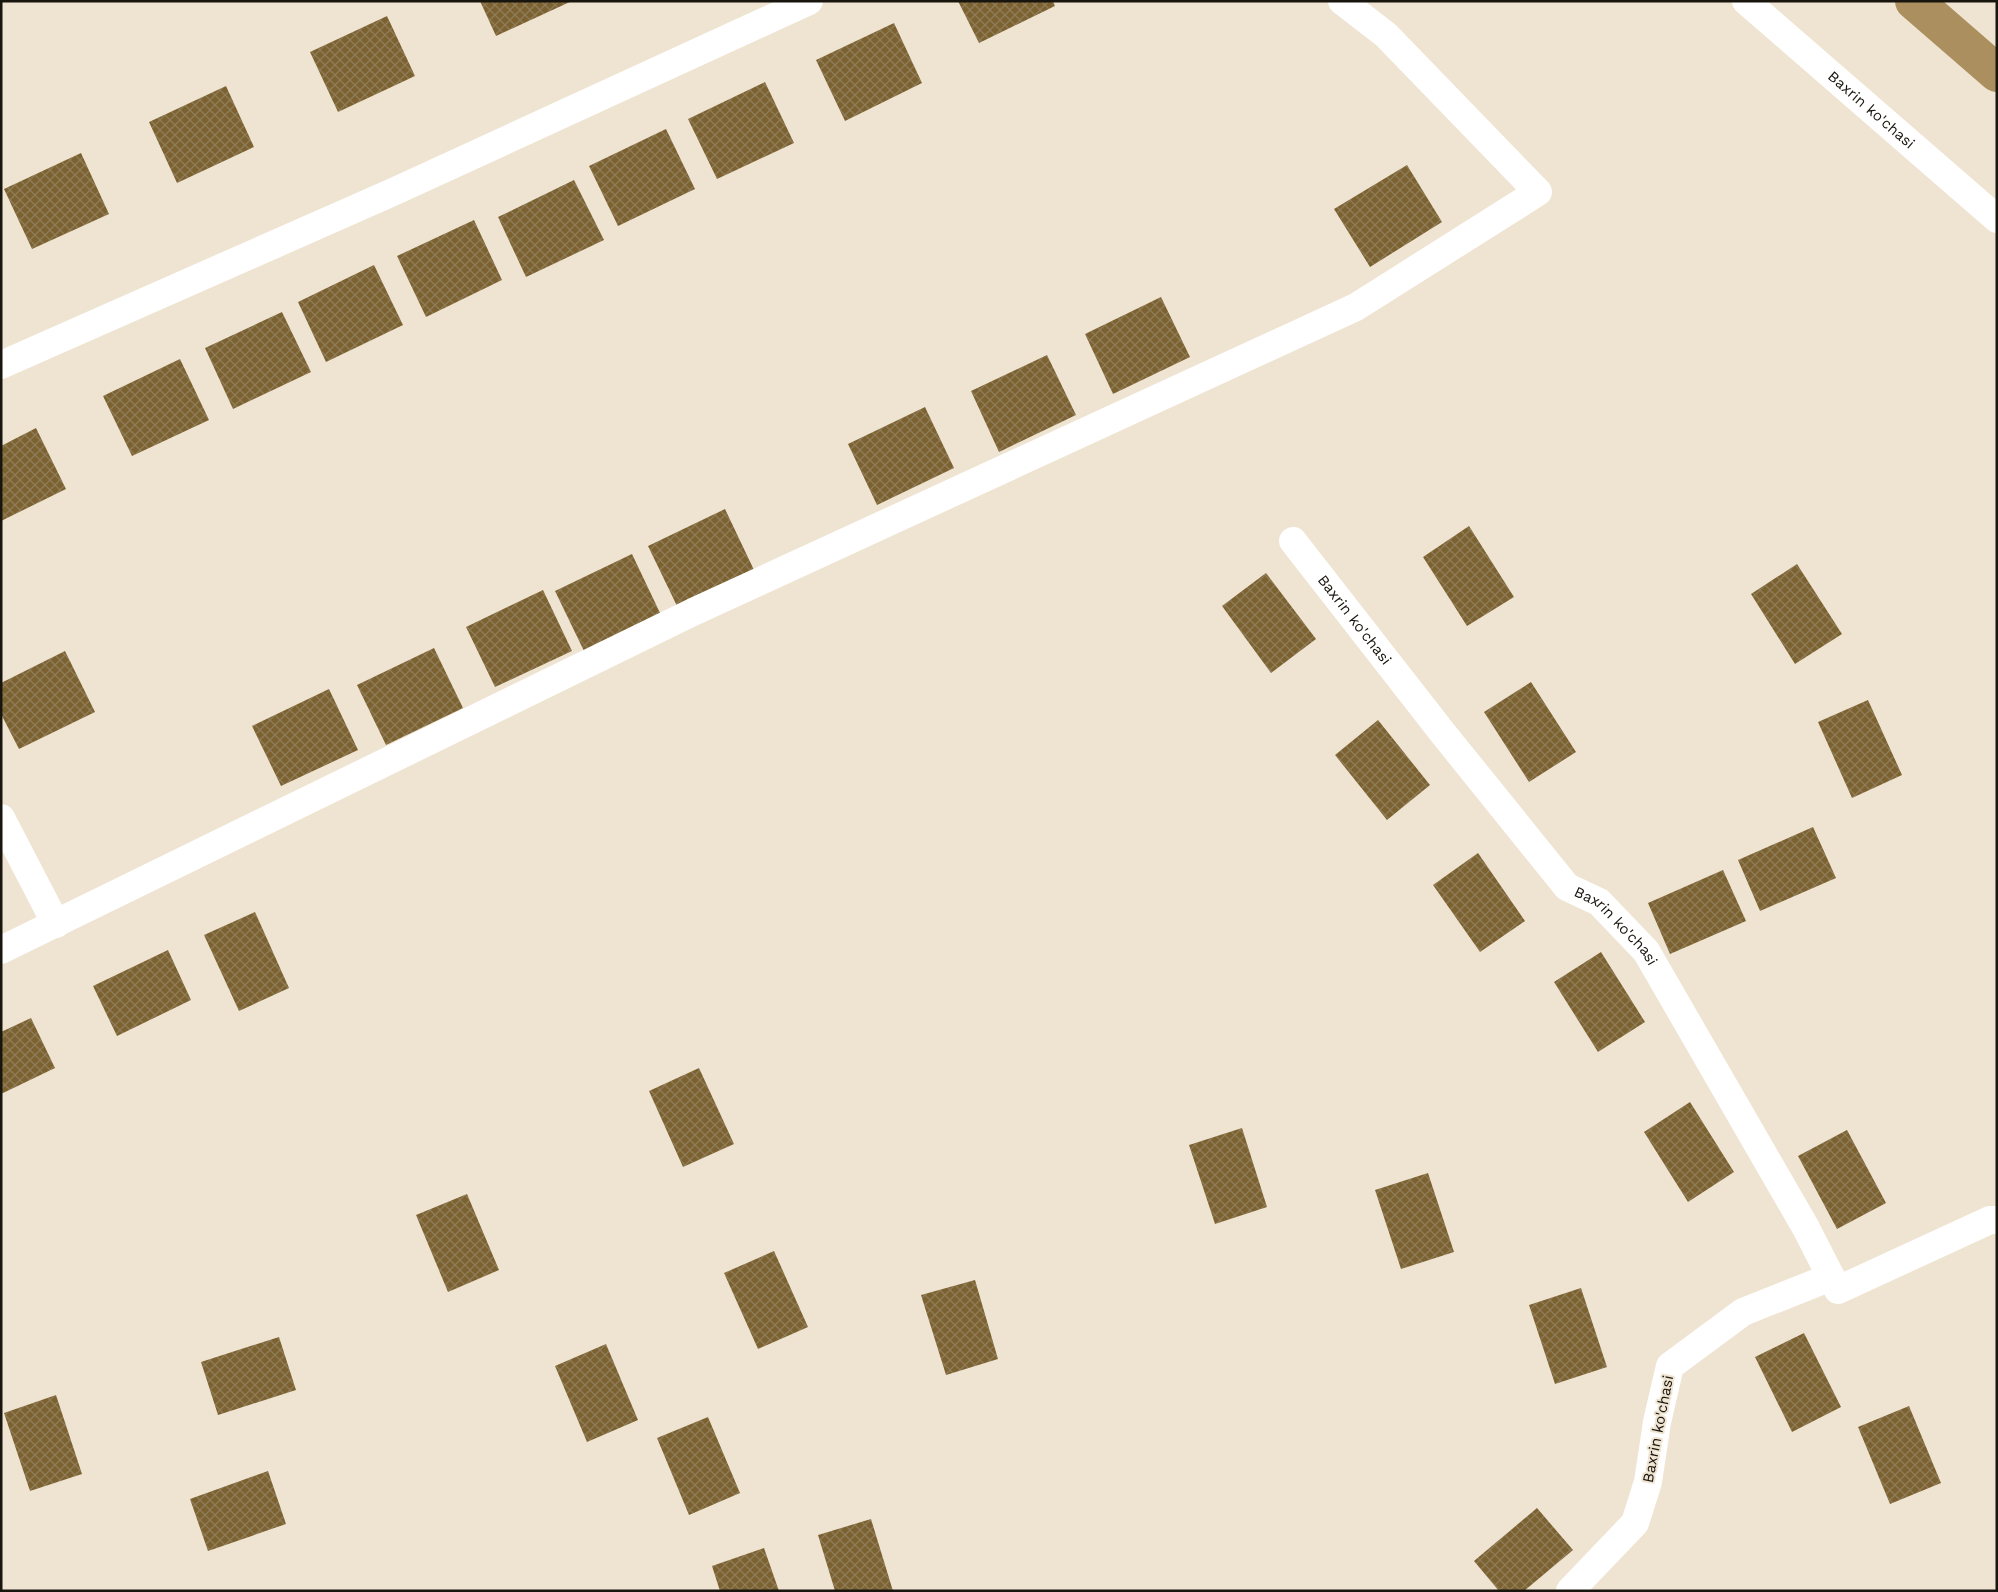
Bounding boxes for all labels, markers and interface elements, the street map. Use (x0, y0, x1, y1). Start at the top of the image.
street label: Baxrin ko'chasi (1824, 67, 1918, 152)
street label: Baxrin ko'chasi (1314, 571, 1395, 668)
street label: Baxrin ko'chasi (1571, 883, 1661, 968)
street label: Baxrin ko'chasi (1639, 1374, 1677, 1484)

